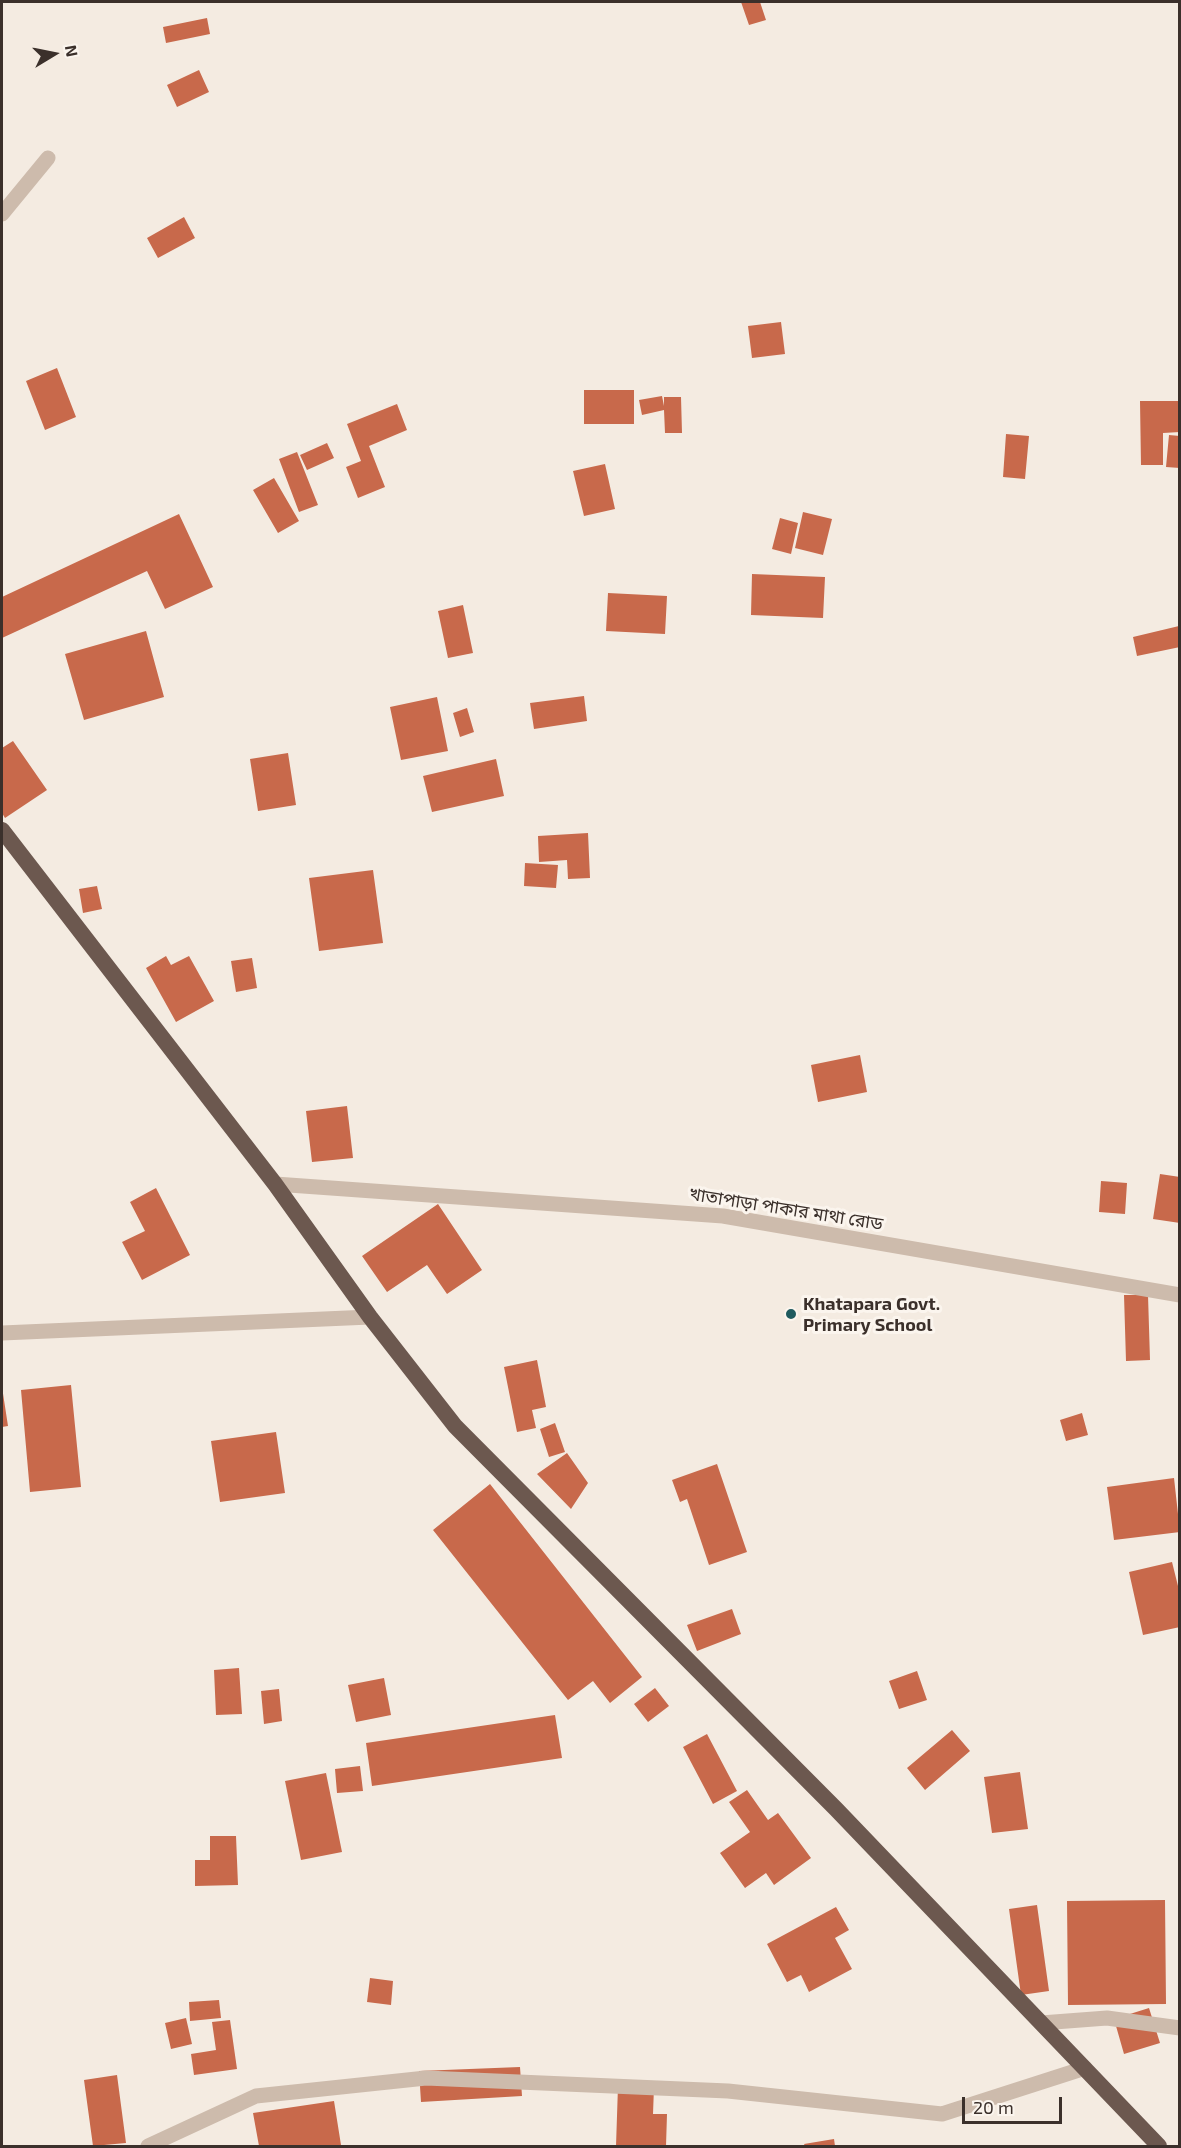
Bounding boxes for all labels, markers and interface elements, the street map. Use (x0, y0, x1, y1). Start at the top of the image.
north arrow (24, 24, 84, 84)
text: N (62, 43, 83, 58)
street label: খাতাপাড়া পাকার মাথা রোড (687, 1183, 885, 1235)
place label: Khatapara Govt. Primary School (803, 1293, 940, 1336)
marker: Khatapara Govt. Primary School (784, 1307, 798, 1321)
scale bar (965, 2085, 1066, 2123)
text: 20 m (973, 2096, 1014, 2118)

